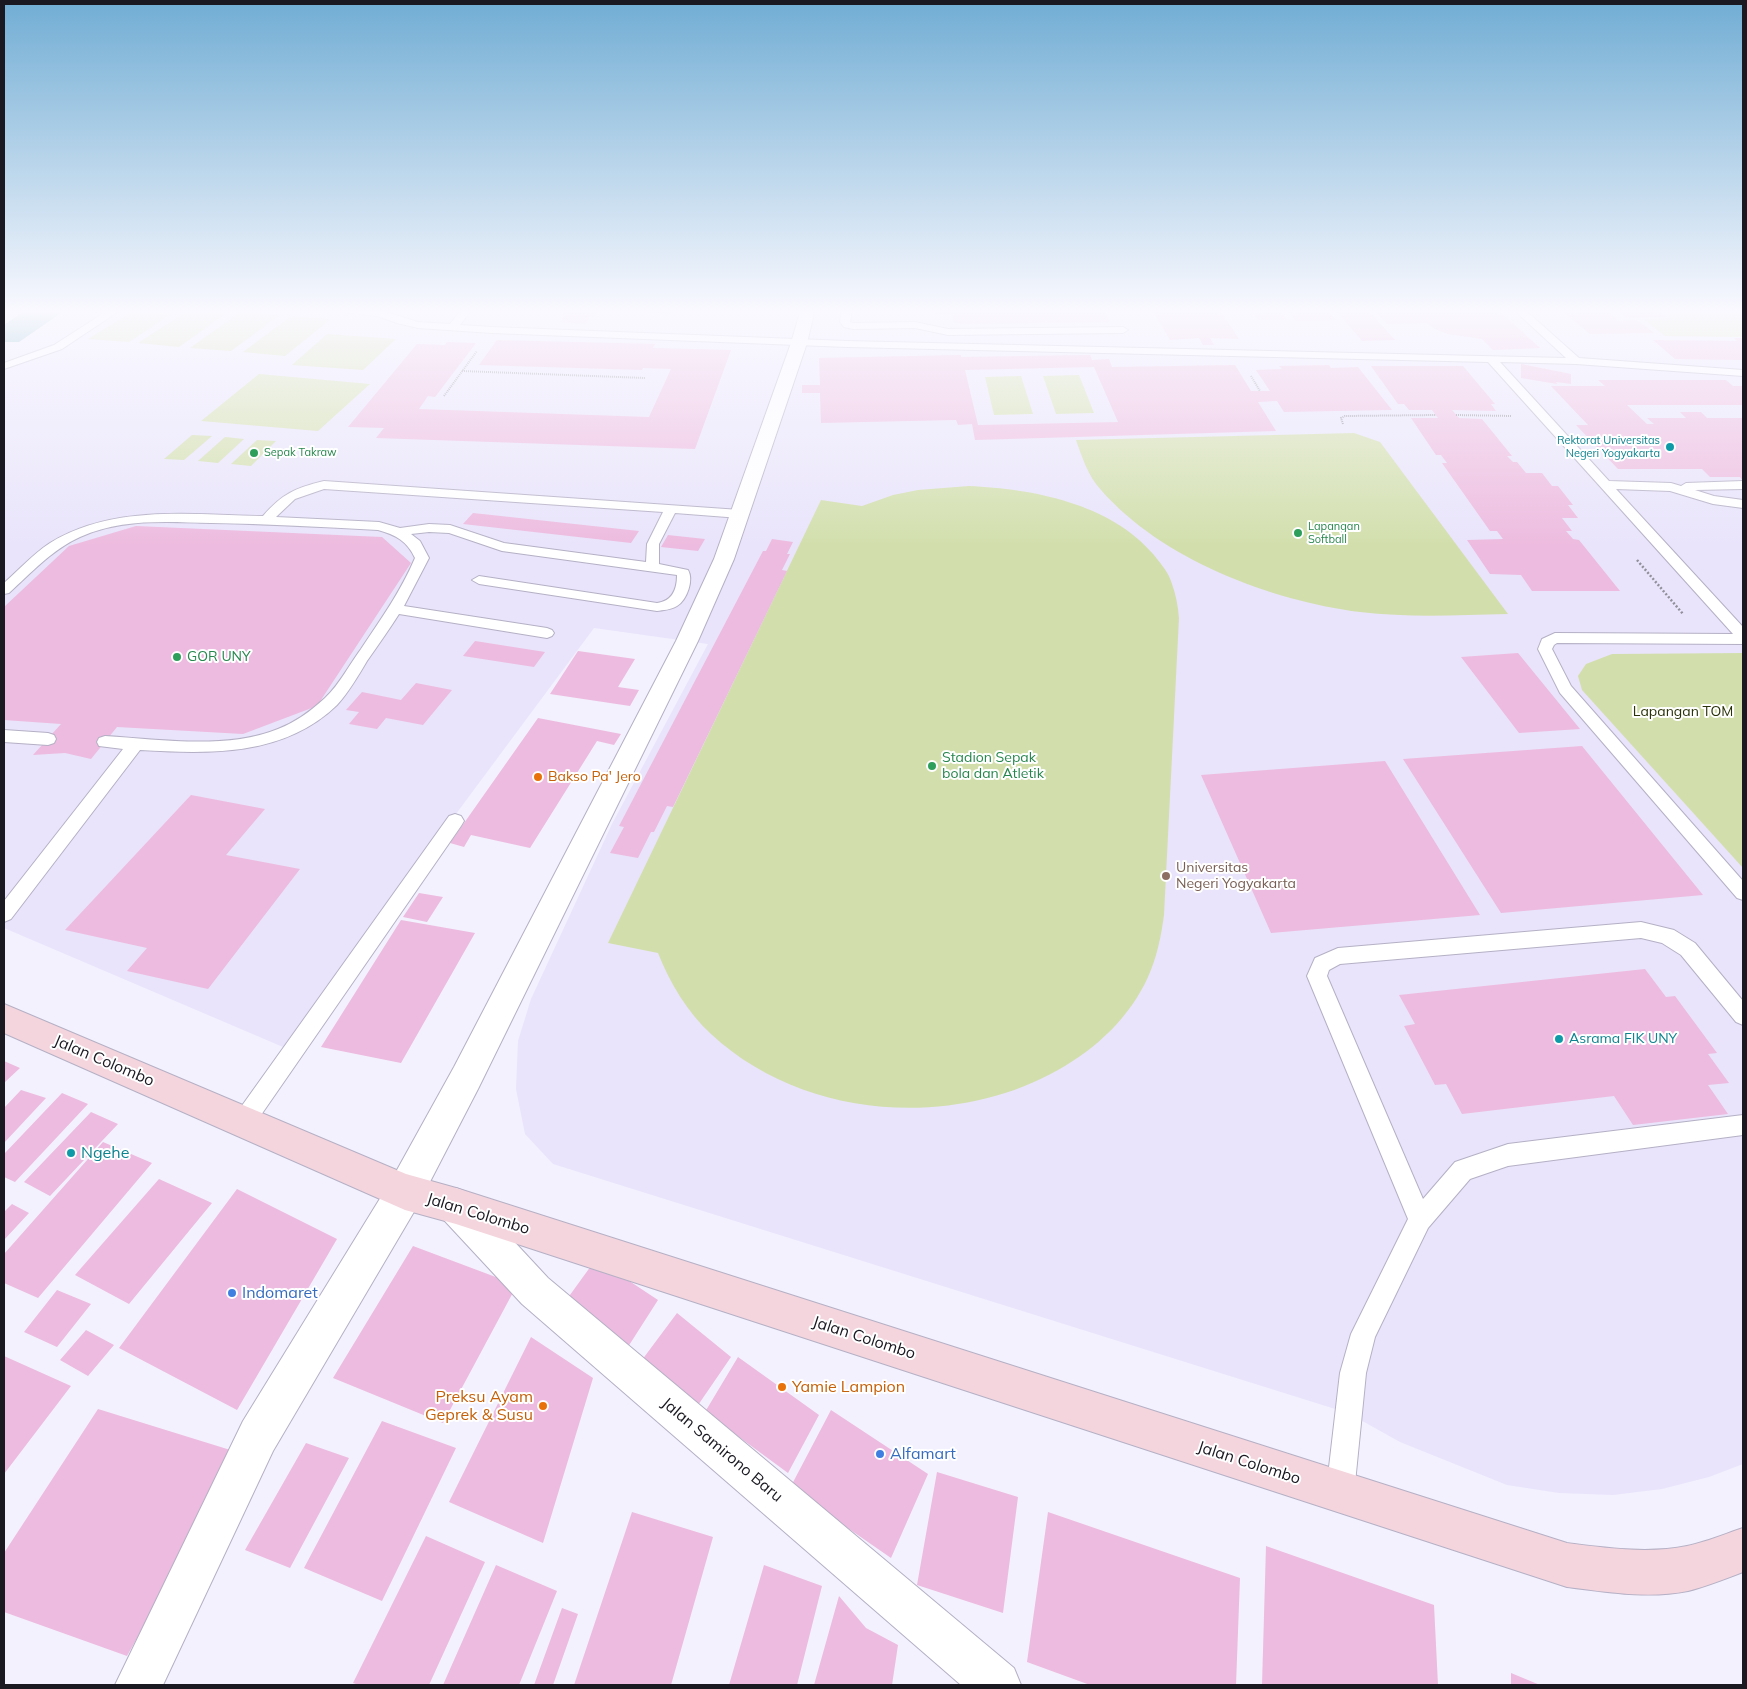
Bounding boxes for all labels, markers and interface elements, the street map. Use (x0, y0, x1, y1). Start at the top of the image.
place label: Rektorat Universitas Negeri Yogyakarta (1557, 434, 1660, 460)
marker: Rektorat Universitas Negeri Yogyakarta (1664, 441, 1676, 453)
place label: Sepak Takraw (264, 446, 337, 460)
marker: Sepak Takraw (248, 447, 260, 459)
place label: Lapangan Softball (1308, 520, 1360, 546)
marker: Lapangan Softball (1292, 527, 1304, 539)
place label: GOR UNY (187, 649, 251, 665)
marker: GOR UNY (171, 651, 183, 663)
park label: Lapangan TOM (1633, 704, 1733, 720)
place label: Stadion Sepak bola dan Atletik (942, 750, 1044, 782)
marker: Stadion Sepak bola dan Atletik (926, 760, 938, 772)
place label: Bakso Pa' Jero (548, 769, 641, 785)
marker: Bakso Pa' Jero (532, 771, 544, 783)
place label: Universitas Negeri Yogyakarta (1176, 860, 1296, 892)
marker: Universitas Negeri Yogyakarta (1160, 870, 1172, 882)
street label: Jalan Colombo (51, 1031, 157, 1091)
place label: Asrama FIK UNY (1569, 1031, 1677, 1047)
marker: Asrama FIK UNY (1553, 1033, 1565, 1045)
place label: Ngehe (81, 1143, 129, 1163)
marker: Ngehe (65, 1147, 77, 1159)
street label: Jalan Colombo (424, 1189, 532, 1239)
place label: Indomaret (242, 1283, 318, 1303)
marker: Indomaret (226, 1287, 238, 1299)
street label: Jalan Colombo (810, 1312, 918, 1364)
place label: Yamie Lampion (792, 1377, 905, 1397)
marker: Yamie Lampion (776, 1381, 788, 1393)
place label: Preksu Ayam Geprek & Susu (425, 1387, 533, 1425)
street label: Jalan Samirono Baru (657, 1394, 787, 1506)
marker: Preksu Ayam Geprek & Susu (537, 1400, 549, 1412)
street label: Jalan Colombo (1195, 1437, 1303, 1489)
place label: Alfamart (890, 1444, 956, 1464)
marker: Alfamart (874, 1448, 886, 1460)

